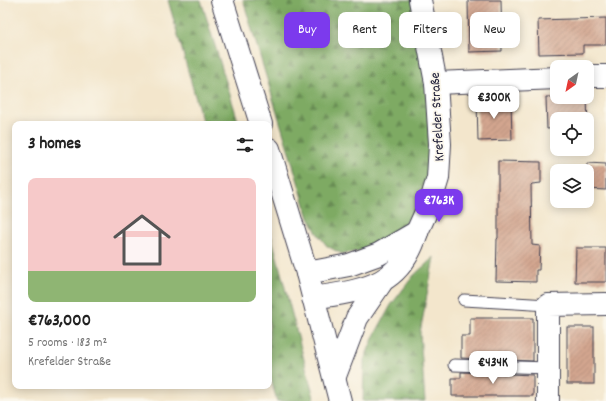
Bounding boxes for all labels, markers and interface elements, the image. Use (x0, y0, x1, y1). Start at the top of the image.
chip: Buy (284, 12, 330, 48)
chip: Rent (338, 12, 391, 48)
chip: Filters (399, 12, 462, 48)
chip: New (470, 12, 520, 48)
north arrow (550, 60, 594, 104)
map controls (550, 60, 594, 208)
street label: Krefelder Straße (426, 72, 450, 162)
pin: €300K (466, 86, 522, 120)
text: €300K (477, 89, 511, 108)
button: locate (550, 112, 594, 156)
text: 3 homes (28, 133, 81, 157)
icon: filters (234, 134, 256, 156)
button: layers (550, 164, 594, 208)
pin: €763K (411, 189, 467, 223)
text: €763K (424, 192, 454, 211)
icon: home (106, 204, 178, 276)
text: €763,000 (28, 310, 91, 334)
text: 5 rooms · 183 m² (28, 334, 107, 353)
pin: €434K (465, 351, 521, 385)
text: Krefelder Straße (28, 353, 111, 372)
text: €434K (478, 354, 508, 373)

